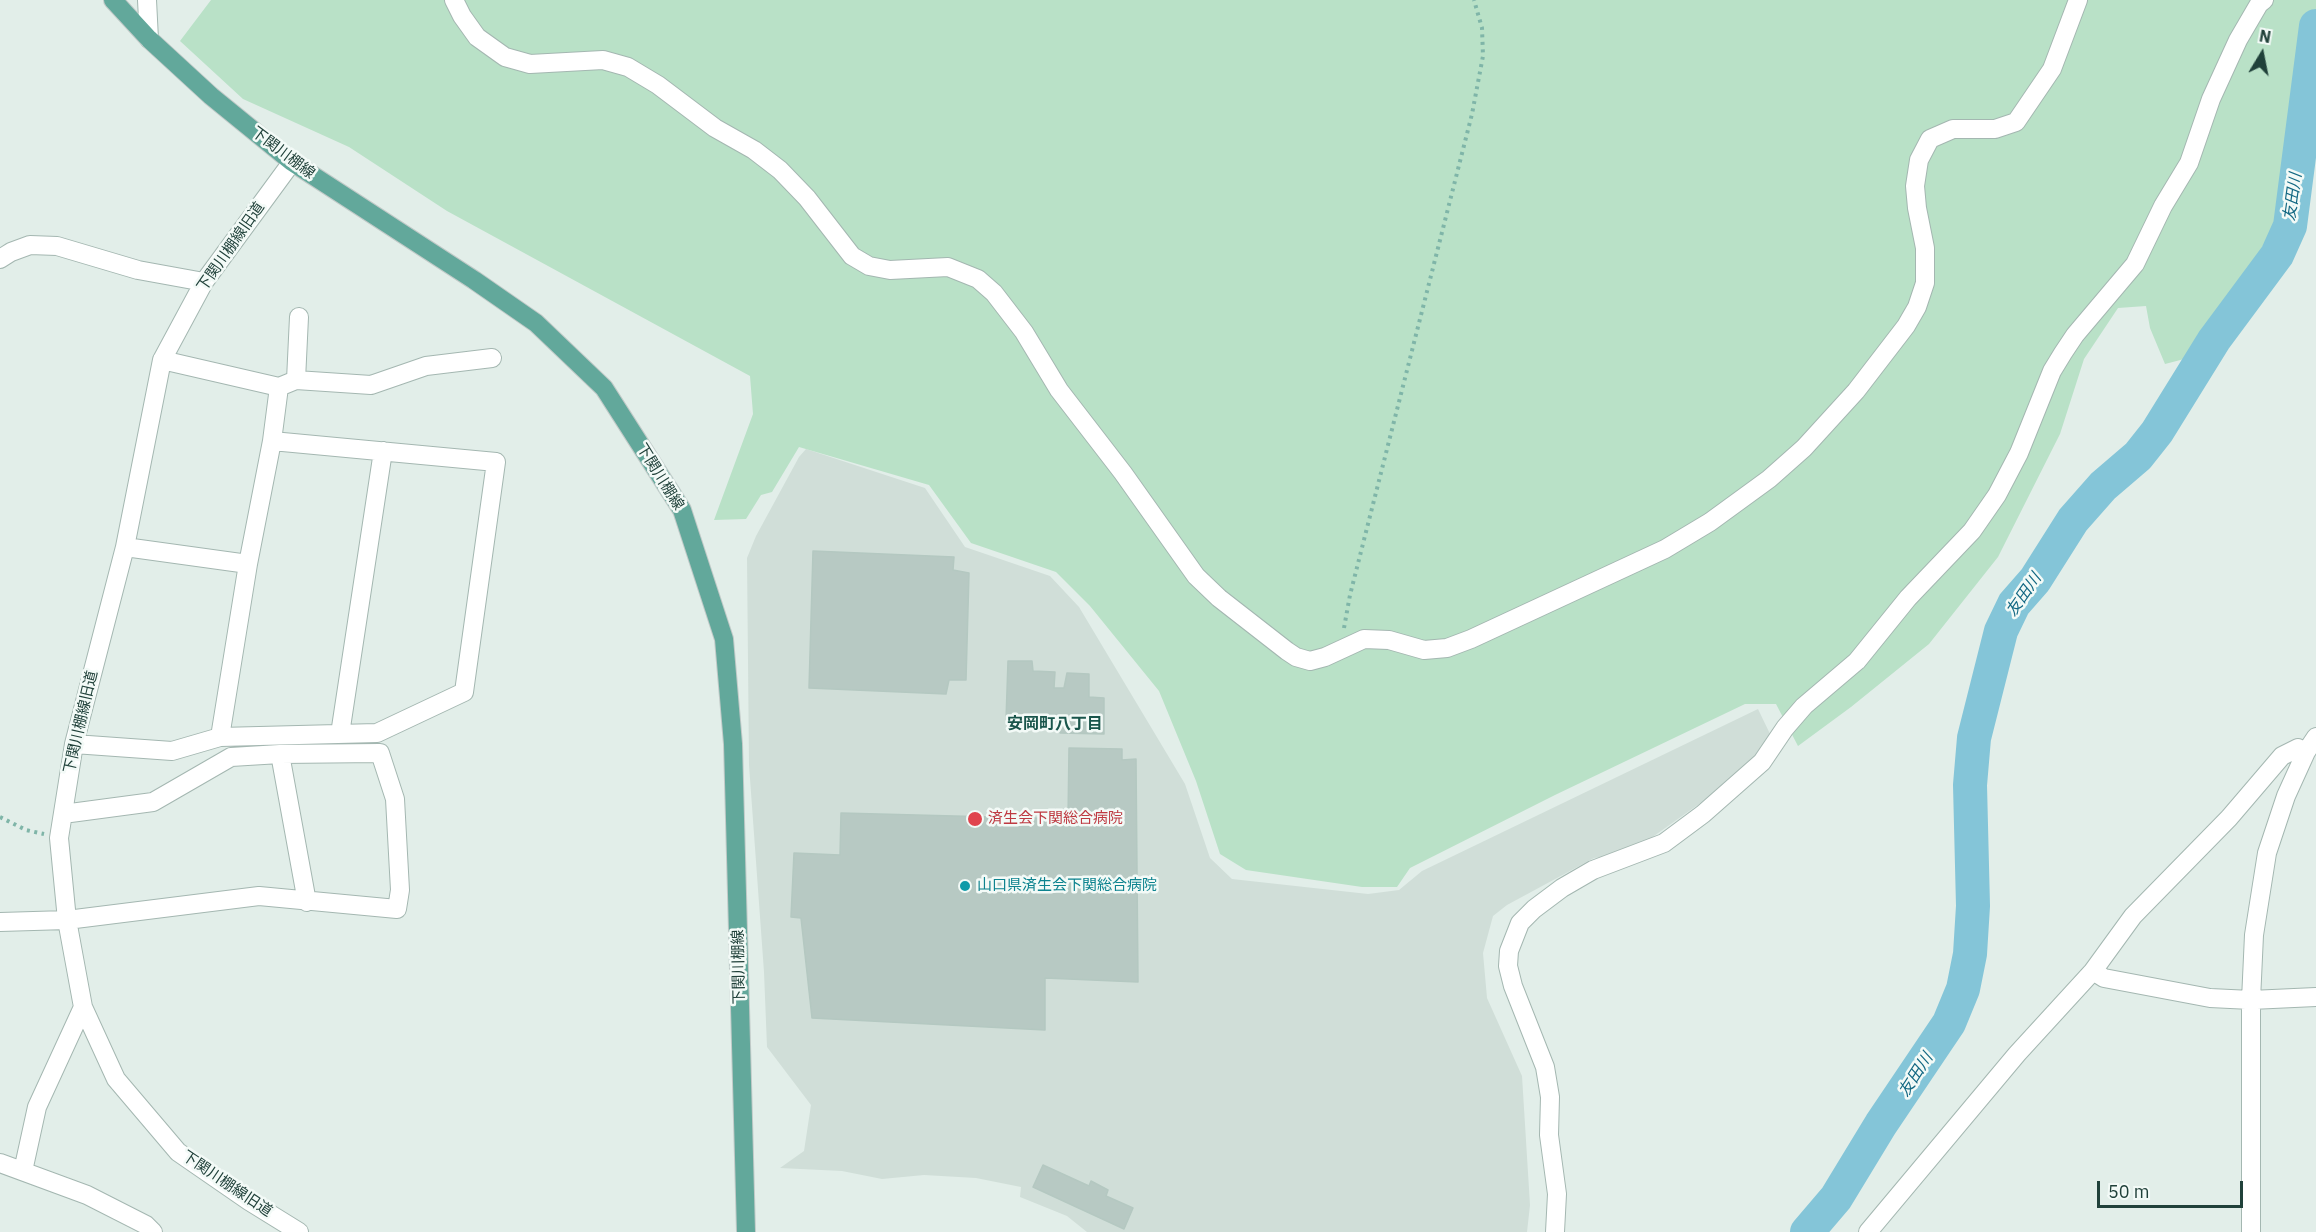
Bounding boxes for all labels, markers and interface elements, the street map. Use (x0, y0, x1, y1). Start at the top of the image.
north arrow (2232, 24, 2292, 84)
text: N (2258, 25, 2273, 47)
street label: 下関川棚線 (248, 123, 318, 183)
water label: 友田川 (2280, 172, 2306, 222)
street label: 下関川棚線旧道 (194, 199, 268, 295)
street label: 下関川棚線 (632, 440, 688, 514)
water label: 友田川 (2002, 570, 2046, 620)
street label: 下関川棚線旧道 (60, 669, 102, 775)
district label: 安岡町八丁目 (1007, 714, 1103, 734)
marker: 済生会下関総合病院 (966, 810, 984, 828)
place label: 済生会下関総合病院 (988, 810, 1123, 828)
place label: 山口県済生会下関総合病院 (977, 877, 1157, 895)
marker: 山口県済生会下関総合病院 (958, 879, 972, 893)
street label: 下関川棚線 (729, 929, 749, 1005)
water label: 友田川 (1895, 1050, 1937, 1100)
street label: 下関川棚線旧道 (178, 1147, 276, 1221)
scale bar (2100, 1169, 2246, 1207)
text: 50 m (2108, 1180, 2150, 1203)

